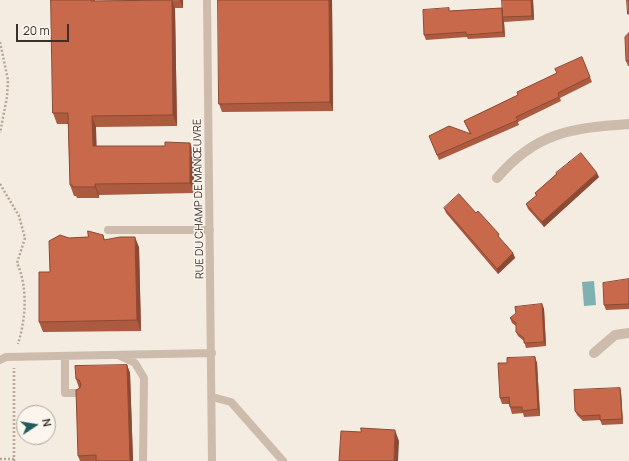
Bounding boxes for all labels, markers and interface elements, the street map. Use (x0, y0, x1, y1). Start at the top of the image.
scale bar (18, 16, 71, 42)
text: 20 m (23, 22, 50, 39)
street label: RUE DU CHAMP DE MANŒUVRE (191, 119, 207, 279)
north arrow (16, 405, 56, 445)
text: N (39, 417, 55, 428)

